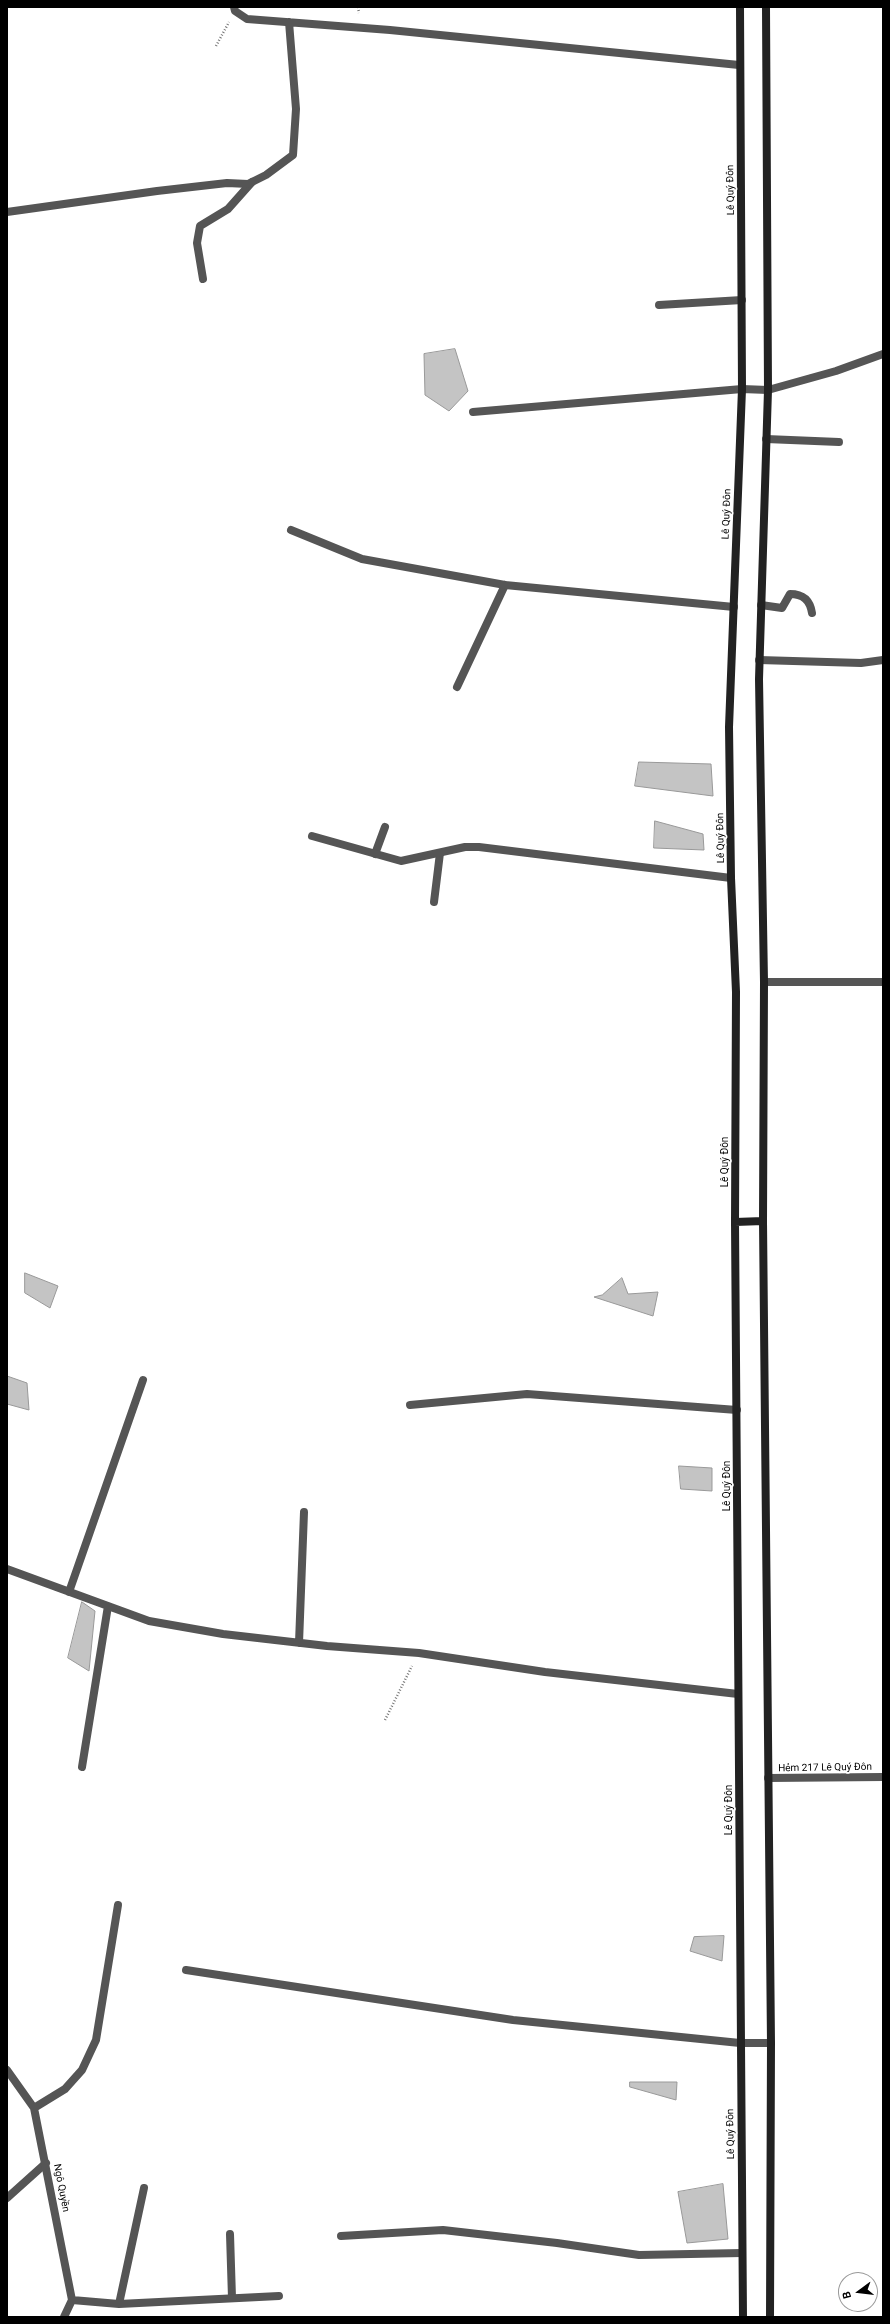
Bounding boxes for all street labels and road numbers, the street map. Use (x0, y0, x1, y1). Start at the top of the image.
street label: Lê Quý Đôn (725, 165, 737, 215)
street label: Lê Quý Đôn (720, 488, 734, 540)
street label: Lê Quý Đôn (715, 813, 727, 863)
street label: Lê Quý Đôn (719, 1137, 731, 1187)
street label: Lê Quý Đôn (721, 1461, 733, 1511)
street label: Hẻm 217 Lê Quý Đôn (778, 1761, 872, 1775)
street label: Lê Quý Đôn (723, 1785, 735, 1835)
street label: Lê Quý Đôn (725, 2109, 737, 2159)
street label: Ngô Quyền (50, 2163, 72, 2213)

